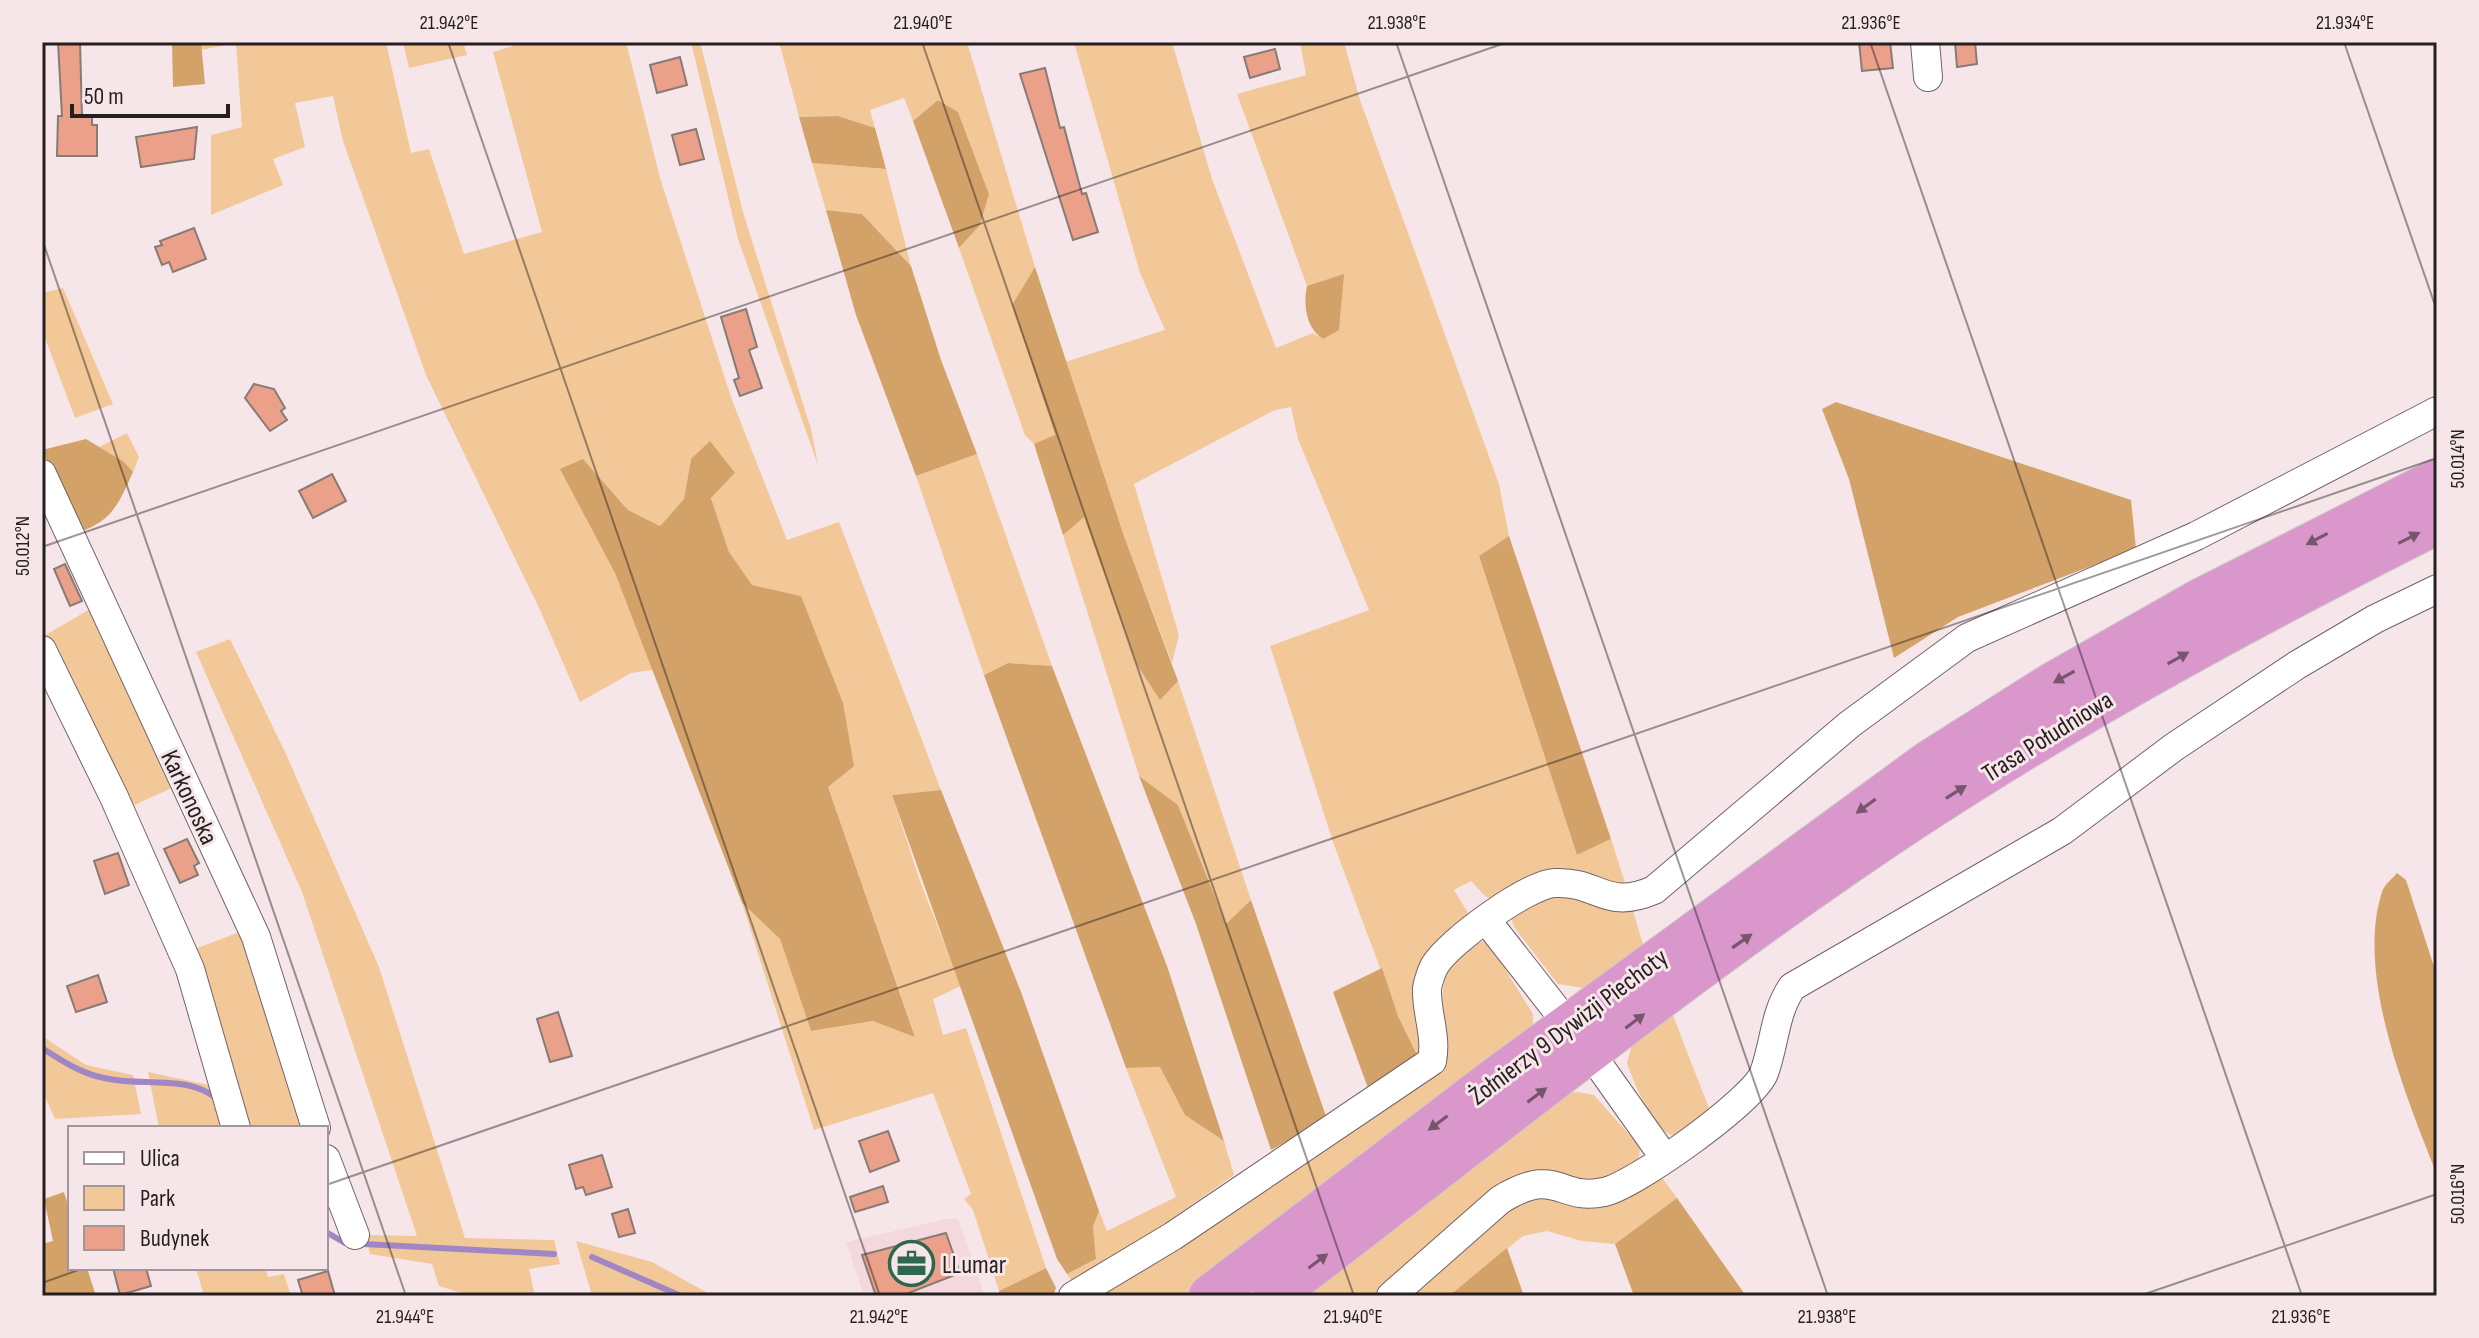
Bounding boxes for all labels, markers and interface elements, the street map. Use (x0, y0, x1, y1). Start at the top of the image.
text: 21.942°E (420, 11, 478, 35)
text: 21.940°E (893, 11, 953, 35)
text: 21.938°E (1367, 11, 1427, 35)
text: 21.936°E (1841, 11, 1901, 35)
text: 21.934°E (2316, 11, 2374, 35)
scale bar (72, 68, 228, 118)
text: 50 m (84, 82, 124, 111)
text: 50.014°N (2446, 429, 2470, 489)
text: 50.012°N (11, 516, 35, 576)
one-way arrow (2397, 531, 2420, 544)
one-way arrow (2305, 532, 2328, 545)
one-way arrow (2167, 651, 2189, 665)
one-way arrow (2053, 670, 2075, 684)
street label: Trasa Południowa (1977, 685, 2119, 790)
street label: Karkonoska (153, 745, 224, 850)
one-way arrow (1945, 786, 1967, 800)
one-way arrow (1856, 798, 1877, 813)
one-way arrow (1732, 933, 1753, 949)
street label: Żołnierzy 9 Dywizji Piechoty (1463, 942, 1674, 1112)
one-way arrow (1625, 1013, 1645, 1029)
one-way arrow (1526, 1087, 1548, 1103)
one-way arrow (1428, 1114, 1448, 1130)
legend (68, 1126, 328, 1270)
text: Ulica (140, 1144, 180, 1173)
text: 50.016°N (2446, 1164, 2470, 1224)
text: Park (140, 1184, 175, 1213)
text: Budynek (140, 1224, 209, 1253)
office icon: LLumar (887, 1240, 935, 1288)
place label: LLumar (942, 1250, 1007, 1281)
one-way arrow (1308, 1254, 1328, 1270)
text: 21.944°E (376, 1305, 434, 1329)
text: 21.942°E (850, 1305, 908, 1329)
text: 21.940°E (1323, 1305, 1383, 1329)
text: 21.938°E (1797, 1305, 1857, 1329)
text: 21.936°E (2271, 1305, 2331, 1329)

